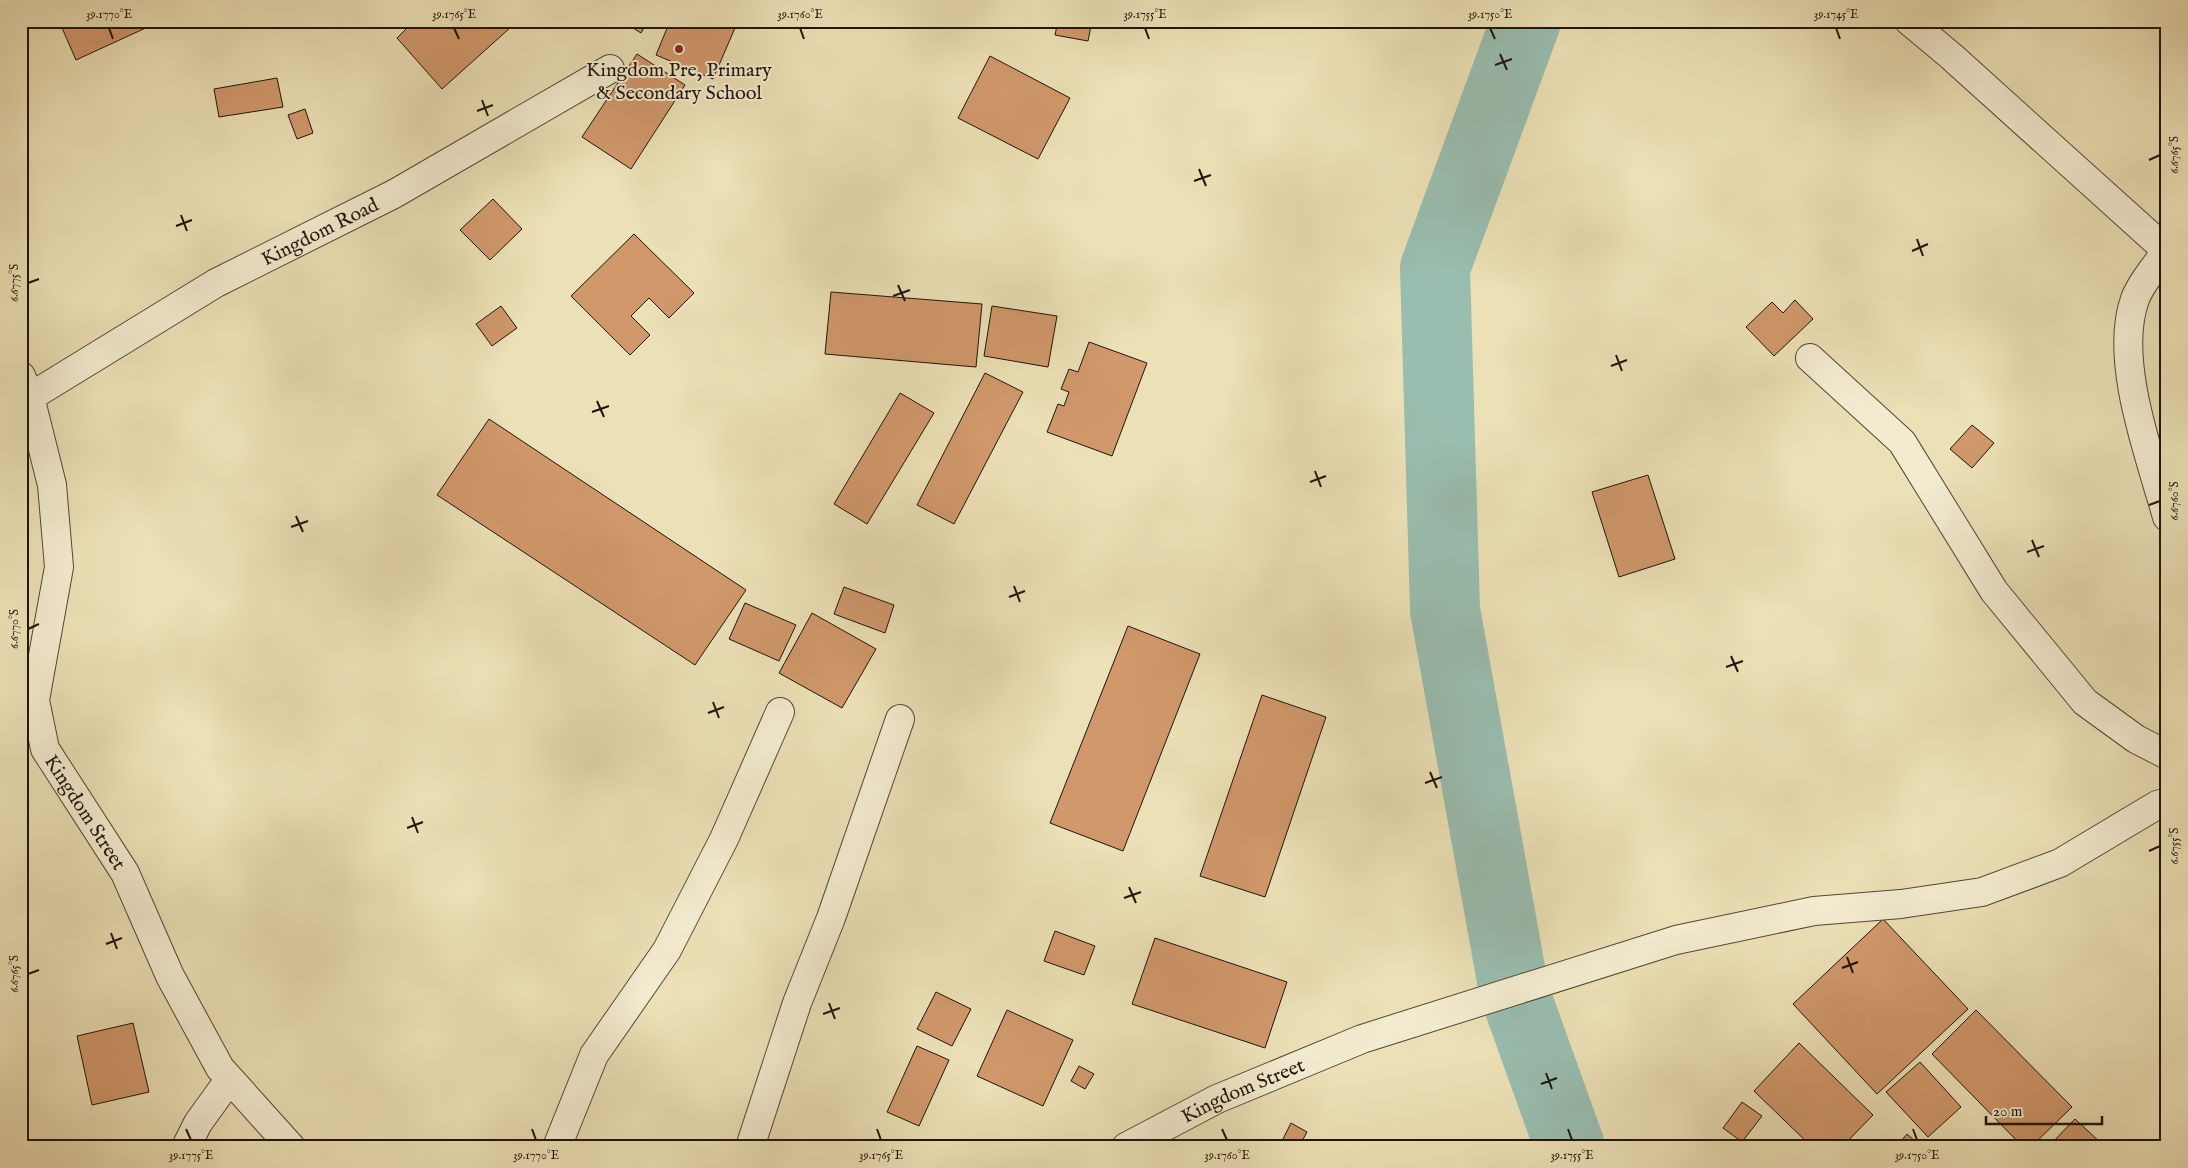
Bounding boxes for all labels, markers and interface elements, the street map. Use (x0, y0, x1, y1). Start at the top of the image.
text: 39.1770°E (86, 7, 132, 22)
text: 39.1765°E (432, 7, 476, 22)
text: 39.1760°E (777, 7, 823, 22)
text: 39.1755°E (1123, 7, 1167, 22)
text: 39.1750°E (1468, 7, 1512, 22)
text: 39.1745°E (1814, 7, 1858, 22)
marker: Kingdom Pre, Primary & Secondary School (673, 43, 685, 55)
place label: Kingdom Pre, Primary & Secondary School (586, 58, 772, 106)
text: 6.6765°S (2167, 136, 2182, 174)
street label: Kingdom Road (258, 193, 383, 272)
text: 6.6775°S (7, 264, 22, 302)
text: 6.6760°S (2167, 481, 2182, 521)
text: 6.6770°S (7, 609, 22, 649)
street label: Kingdom Street (38, 750, 131, 875)
text: 6.6755°S (2167, 828, 2182, 864)
text: 6.6765°S (7, 955, 22, 993)
street label: Kingdom Street (1177, 1053, 1309, 1130)
scale bar (1986, 1093, 2102, 1125)
text: 20 m (1993, 1102, 2023, 1121)
text: 39.1775°E (169, 1148, 213, 1163)
text: 39.1770°E (513, 1148, 559, 1163)
text: 39.1765°E (859, 1148, 903, 1163)
text: 39.1760°E (1204, 1148, 1250, 1163)
text: 39.1755°E (1550, 1148, 1594, 1163)
text: 39.1750°E (1895, 1148, 1939, 1163)

